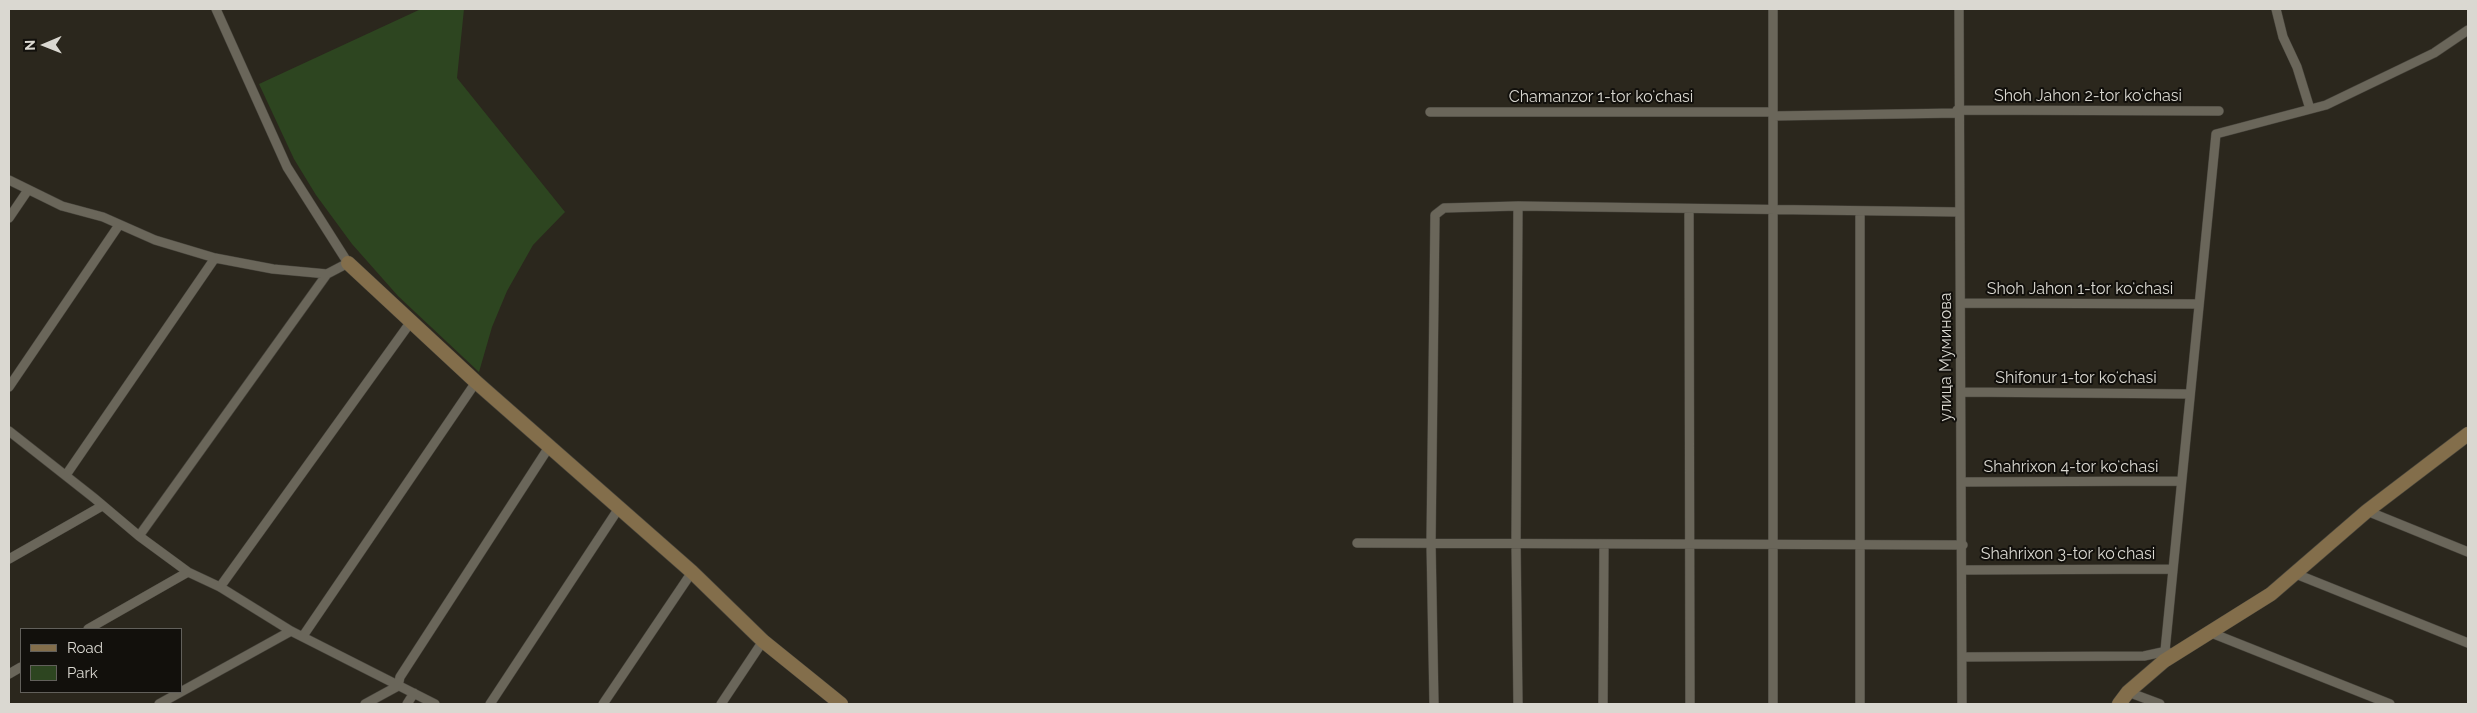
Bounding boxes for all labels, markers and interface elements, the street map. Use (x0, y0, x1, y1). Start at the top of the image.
north arrow (20, 20, 70, 70)
text: N (22, 40, 38, 51)
street label: Shoh Jahon 2-tor koʻchasi (1994, 86, 2182, 106)
street label: Chamanzor 1-tor koʻchasi (1509, 87, 1693, 107)
street label: Shoh Jahon 1-tor koʻchasi (1987, 279, 2173, 299)
street label: улица Муминова (1936, 293, 1956, 421)
street label: Shifonur 1-tor koʻchasi (1995, 368, 2157, 388)
street label: Shahrixon 4-tor koʻchasi (1984, 457, 2158, 477)
street label: Shahrixon 3-tor koʻchasi (1981, 544, 2155, 564)
legend (20, 628, 182, 693)
text: Road (67, 639, 103, 657)
text: Park (67, 664, 98, 682)

